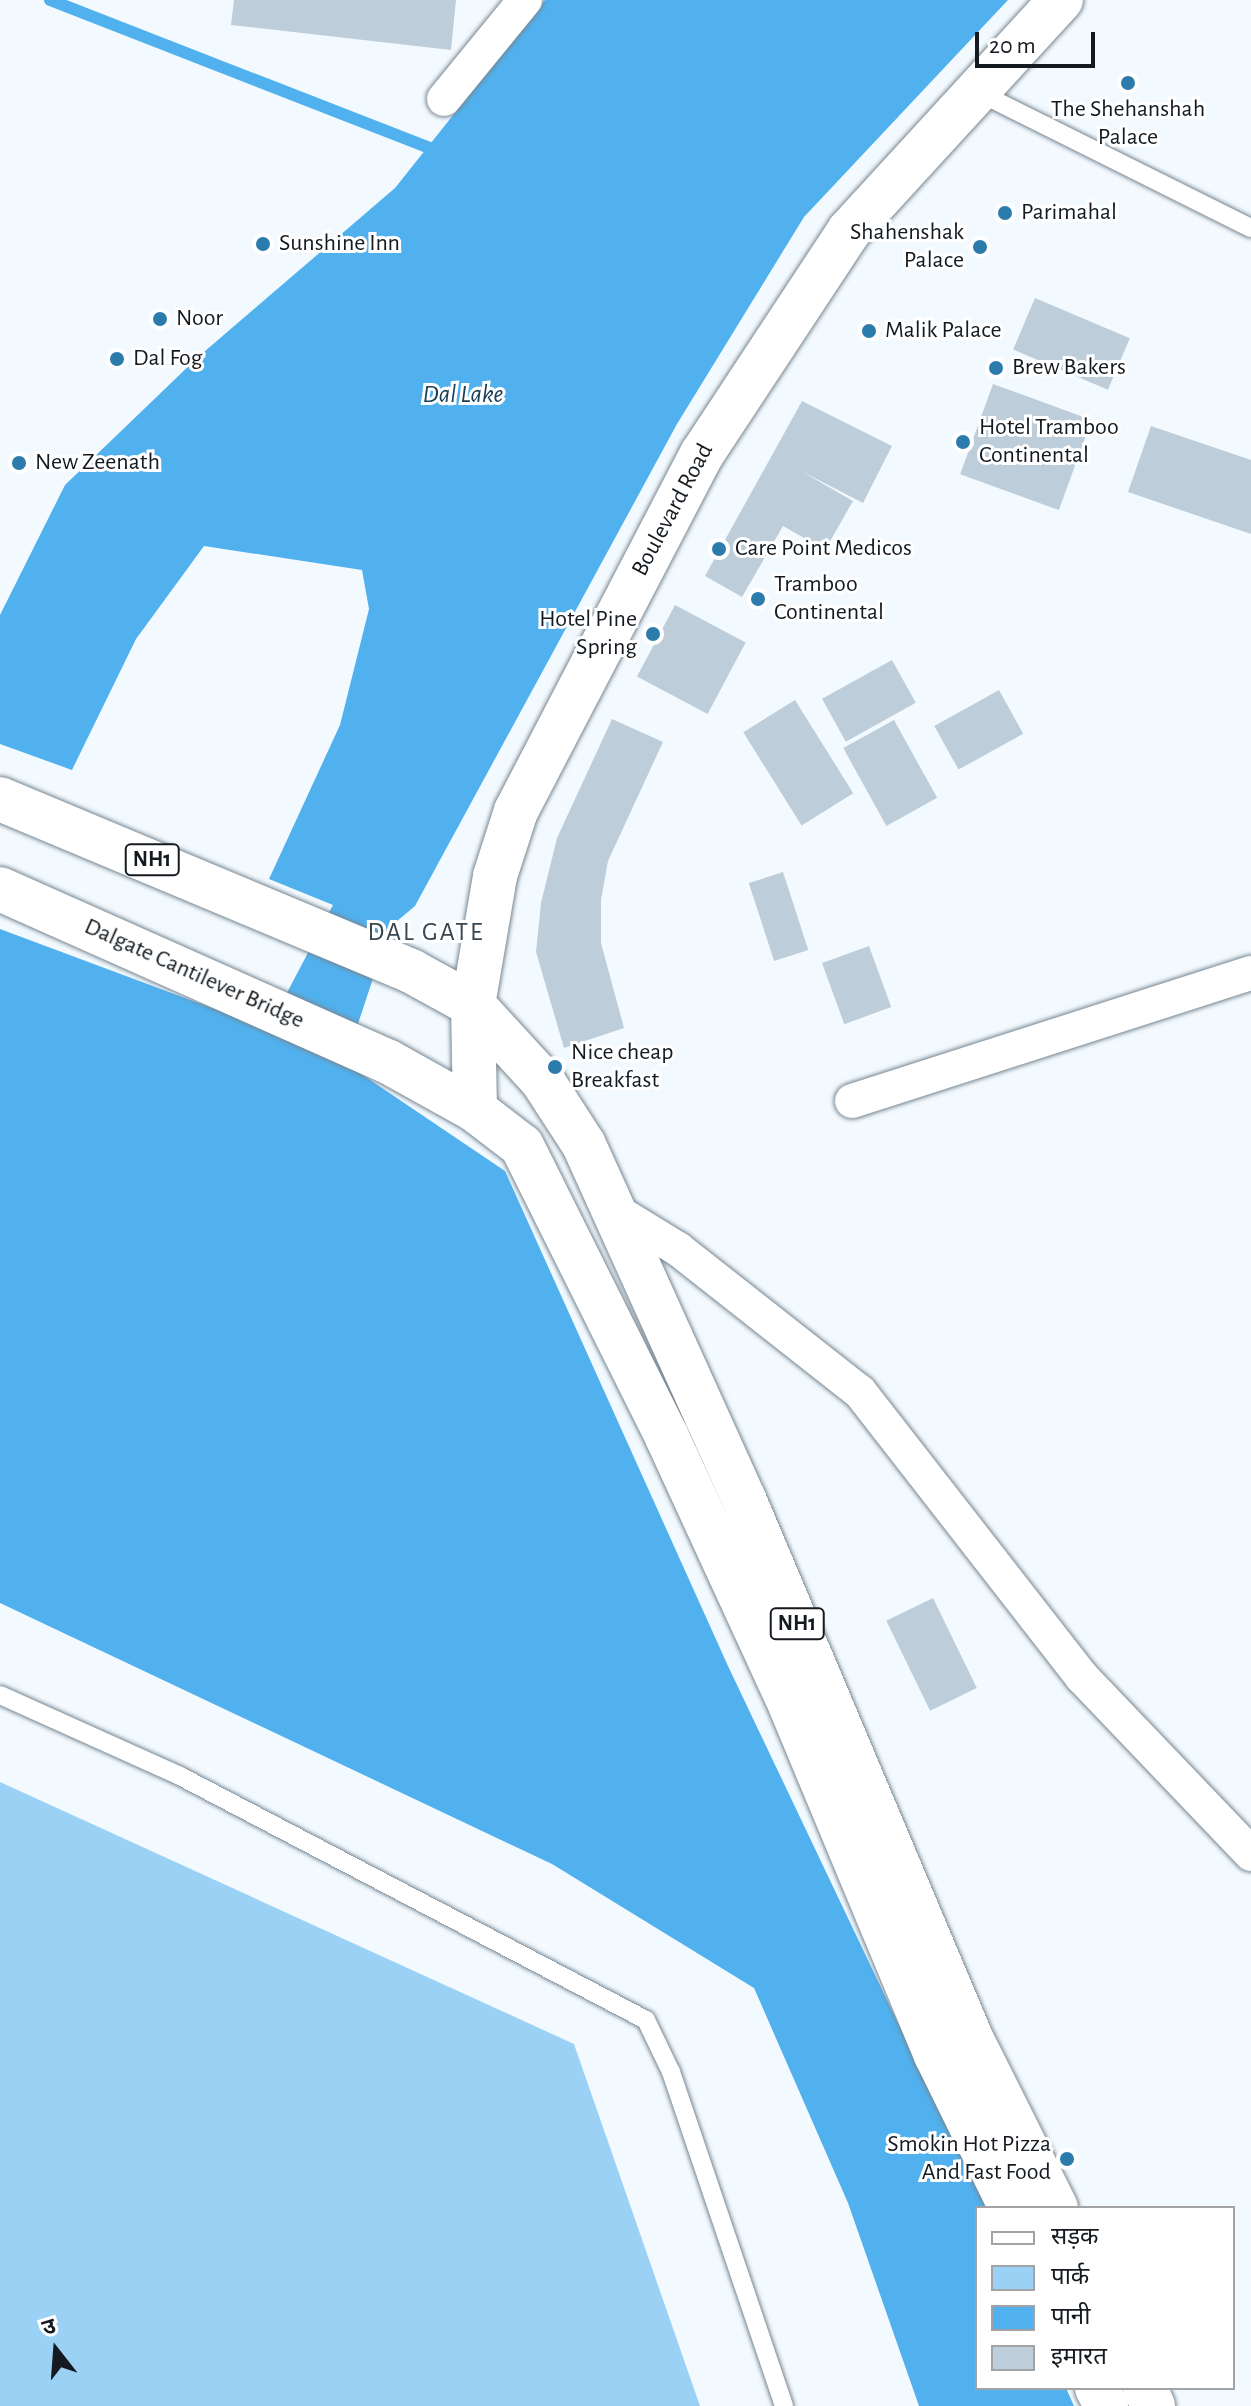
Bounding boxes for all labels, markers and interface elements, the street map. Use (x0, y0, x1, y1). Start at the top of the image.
scale bar (979, 16, 1099, 66)
text: 20 m (989, 34, 1036, 58)
marker: The Shehanshah Palace (1119, 74, 1137, 92)
place label: The Shehanshah Palace (1051, 96, 1205, 152)
place label: Parimahal (1021, 199, 1117, 227)
marker: Parimahal (996, 204, 1014, 222)
place label: Shahenshak Palace (850, 219, 964, 275)
place label: Sunshine Inn (279, 230, 400, 258)
marker: Sunshine Inn (254, 235, 272, 253)
marker: Shahenshak Palace (971, 238, 989, 256)
place label: Noor (176, 305, 223, 333)
marker: Noor (151, 310, 169, 328)
place label: Malik Palace (885, 317, 1002, 345)
marker: Malik Palace (860, 322, 878, 340)
place label: Dal Fog (133, 345, 203, 373)
marker: Dal Fog (108, 350, 126, 368)
place label: Brew Bakers (1012, 354, 1126, 382)
marker: Brew Bakers (987, 359, 1005, 377)
water label: Dal Lake (423, 379, 503, 411)
place label: Hotel Tramboo Continental (979, 414, 1119, 470)
marker: Hotel Tramboo Continental (954, 433, 972, 451)
street label: Boulevard Road (626, 439, 720, 581)
place label: New Zeenath (35, 449, 160, 477)
marker: New Zeenath (10, 454, 28, 472)
place label: Care Point Medicos (735, 535, 912, 563)
marker: Care Point Medicos (710, 540, 728, 558)
place label: Tramboo Continental (774, 571, 884, 627)
marker: Tramboo Continental (749, 590, 767, 608)
place label: Hotel Pine Spring (539, 606, 637, 662)
marker: Hotel Pine Spring (644, 625, 662, 643)
road number: NH1 (124, 842, 180, 878)
street label: Dalgate Cantilever Bridge (80, 913, 308, 1035)
district label: DAL GATE (367, 917, 485, 949)
place label: Nice cheap Breakfast (571, 1039, 674, 1095)
marker: Nice cheap Breakfast (546, 1058, 564, 1076)
road number: NH1 (769, 1606, 825, 1642)
place label: Smokin Hot Pizza And Fast Food (887, 2131, 1051, 2187)
marker: Smokin Hot Pizza And Fast Food (1058, 2150, 1076, 2168)
legend (975, 2206, 1235, 2390)
text: सड़क (1051, 2225, 1099, 2249)
text: पार्क (1051, 2265, 1089, 2289)
text: पानी (1051, 2305, 1090, 2329)
north arrow (16, 2310, 96, 2390)
text: उ (40, 2315, 58, 2339)
text: इमारत (1051, 2345, 1107, 2369)

